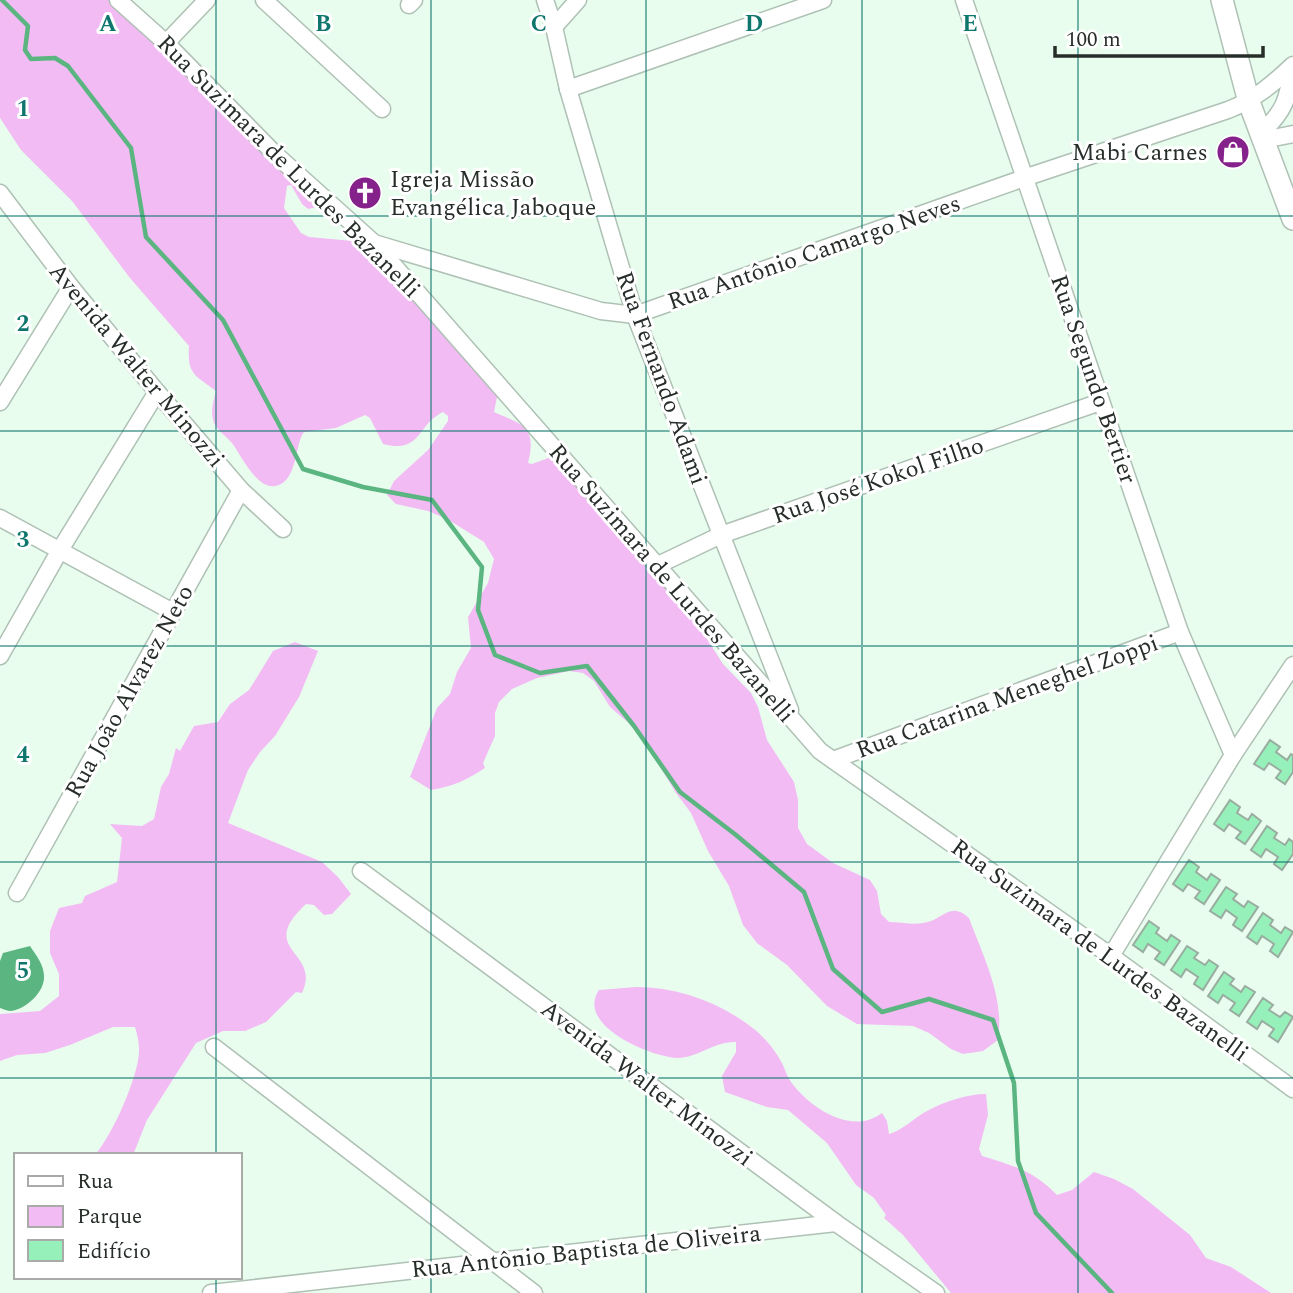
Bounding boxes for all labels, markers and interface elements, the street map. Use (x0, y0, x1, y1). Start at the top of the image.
text: A (99, 7, 117, 42)
text: B (315, 7, 331, 42)
text: C (531, 7, 547, 42)
text: D (745, 7, 763, 42)
text: E (962, 7, 978, 42)
scale bar (1055, 14, 1263, 58)
text: 100 m (1066, 24, 1121, 56)
street label: Rua Suzimara de Lurdes Bazanelli (148, 27, 428, 307)
text: 1 (17, 92, 29, 127)
shop icon: Mabi Carnes (1214, 133, 1252, 171)
place label: Mabi Carnes (1072, 135, 1208, 171)
place label: Igreja Missão Evangélica Jaboque (390, 162, 596, 226)
church icon: Igreja Missão Evangélica Jaboque (346, 174, 384, 212)
street label: Rua Antônio Camargo Neves (663, 186, 966, 320)
street label: Avenida Walter Minozzi (40, 255, 233, 476)
street label: Rua Fernando Adami (606, 267, 716, 490)
street label: Rua Segundo Bertier (1040, 270, 1146, 489)
text: 2 (17, 307, 30, 342)
street label: Rua José Kokol Filho (768, 428, 989, 534)
street label: Rua Suzimara de Lurdes Bazanelli (539, 436, 803, 732)
text: 3 (17, 523, 30, 558)
street label: Rua João Alvarez Neto (56, 578, 203, 805)
street label: Rua Catarina Meneghel Zoppi (851, 625, 1164, 768)
text: 4 (17, 738, 30, 773)
street label: Rua Suzimara de Lurdes Bazanelli (943, 830, 1256, 1071)
text: 5 (17, 954, 29, 989)
street label: Avenida Walter Minozzi (533, 992, 760, 1176)
legend (14, 1153, 242, 1279)
text: Rua (77, 1166, 114, 1198)
text: Parque (77, 1201, 142, 1233)
street label: Rua Antônio Baptista de Oliveira (409, 1216, 763, 1288)
text: Edifício (77, 1236, 151, 1268)

